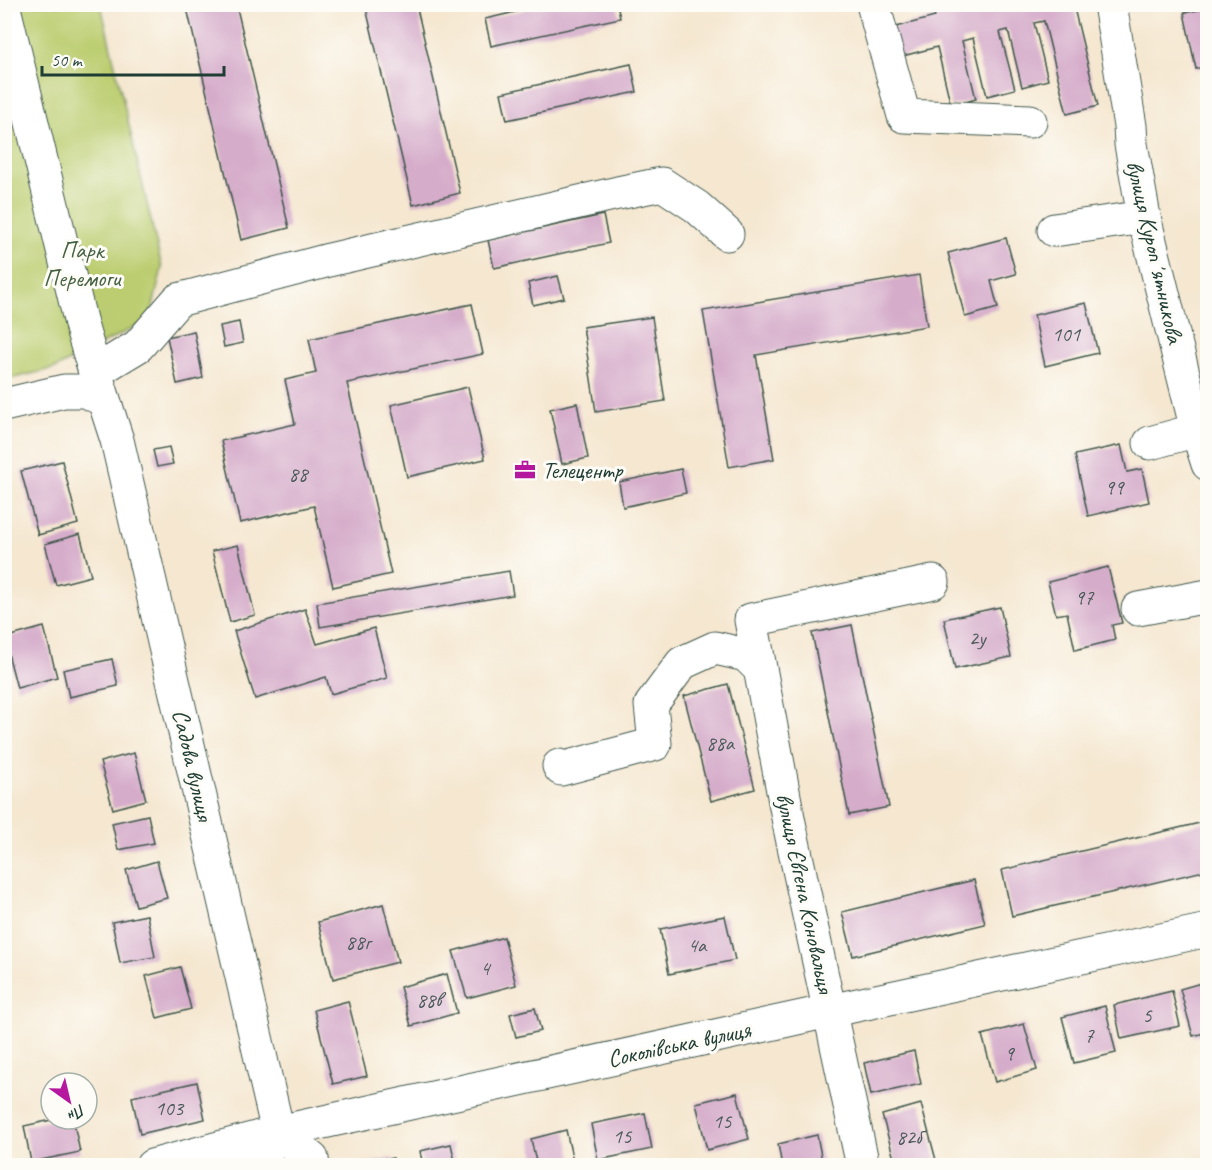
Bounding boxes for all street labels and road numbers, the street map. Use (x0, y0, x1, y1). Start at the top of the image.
street label: вулиця Куропʼятникова (1119, 158, 1191, 348)
street label: Садова вулиця (166, 706, 221, 825)
street label: вулиця Євгена Коновальця (769, 790, 841, 997)
street label: Соколівська вулиця (605, 1014, 755, 1074)

